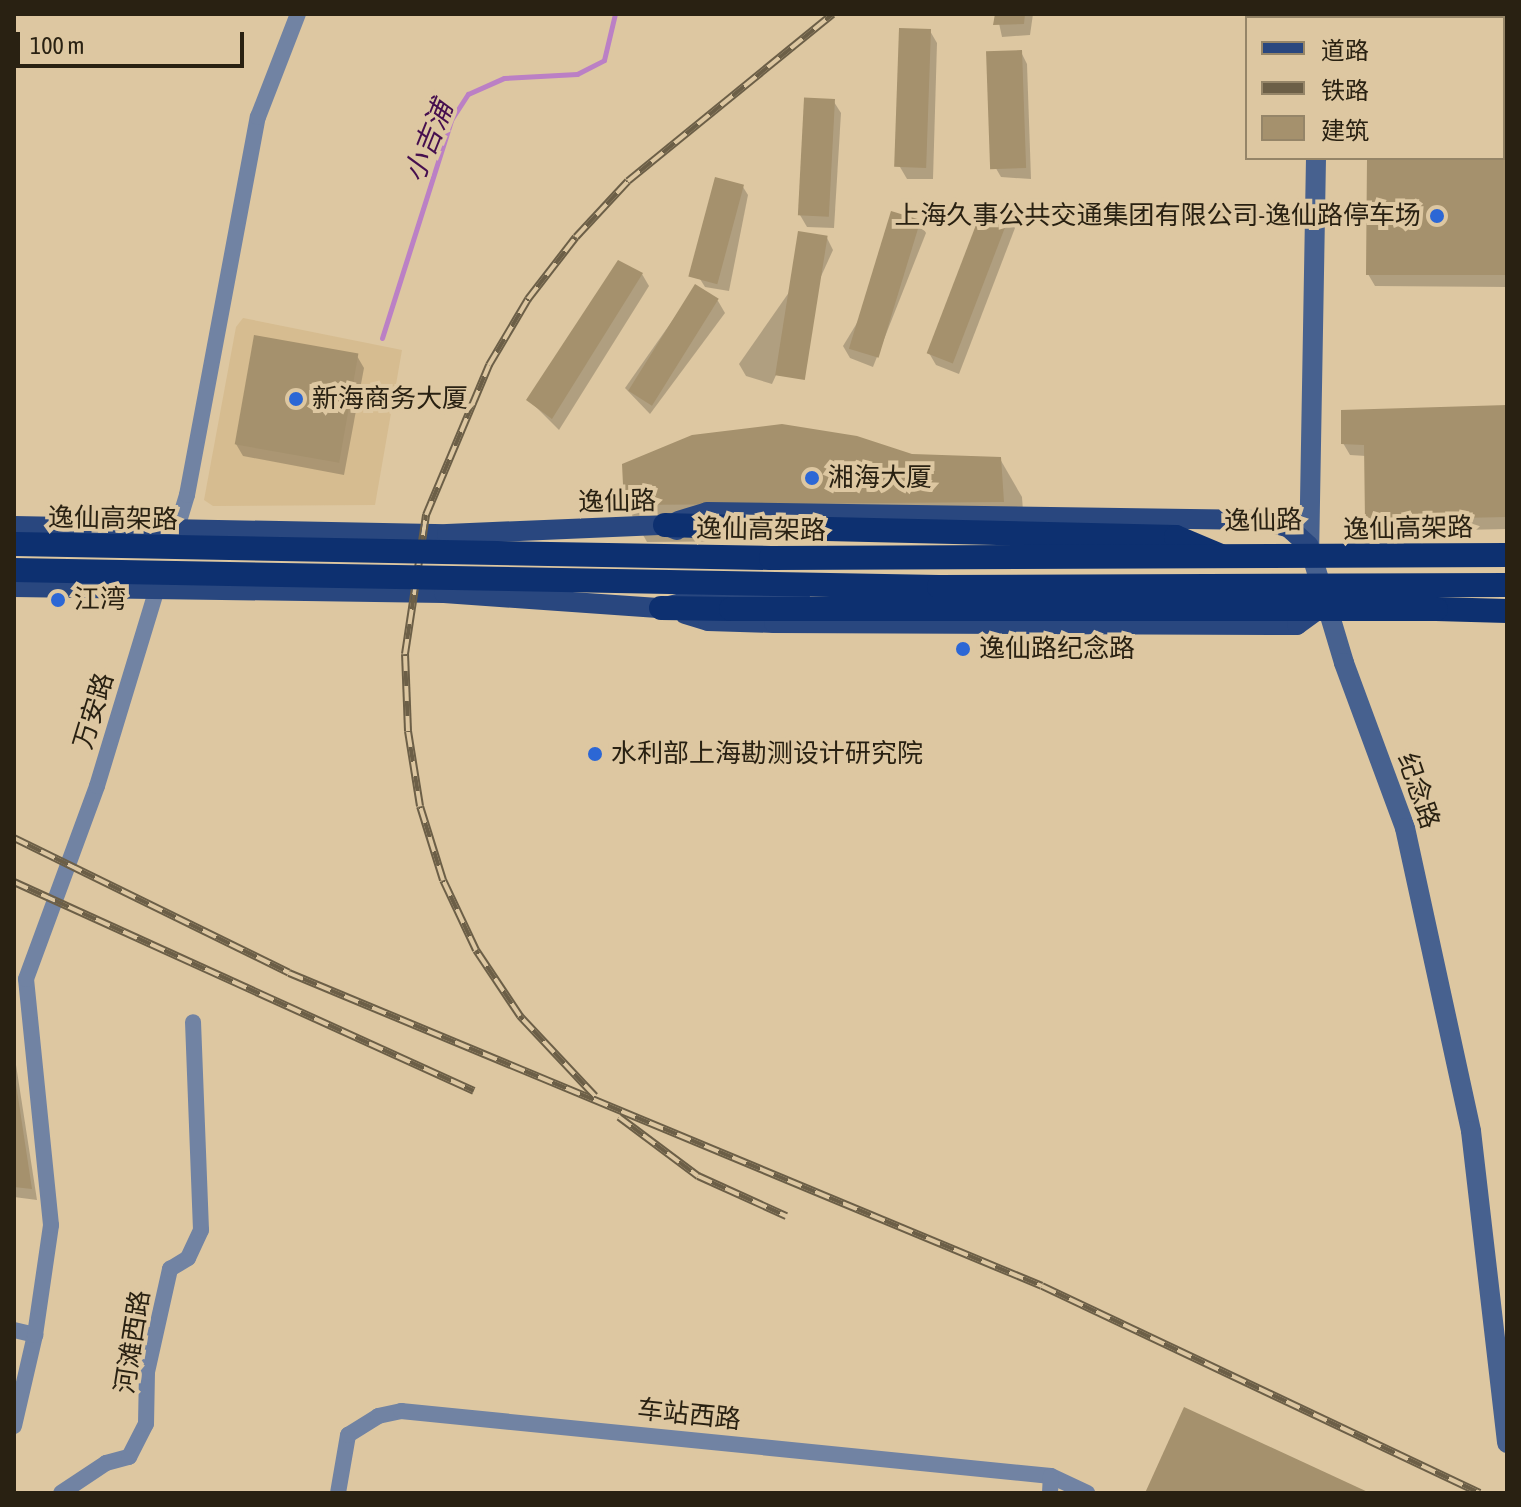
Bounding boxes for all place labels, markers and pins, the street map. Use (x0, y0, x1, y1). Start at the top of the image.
place label: 上海久事公共交通集团有限公司-逸仙路停车场 (895, 200, 1421, 232)
marker: 上海久事公共交通集团有限公司-逸仙路停车场 (1428, 207, 1446, 225)
place label: 新海商务大厦 (312, 383, 468, 415)
marker: 新海商务大厦 (287, 390, 305, 408)
place label: 湘海大厦 (828, 462, 932, 494)
marker: 湘海大厦 (803, 469, 821, 487)
place label: 江湾 (74, 584, 126, 616)
marker: 江湾 (49, 591, 67, 609)
place label: 逸仙路纪念路 (979, 633, 1135, 665)
marker: 逸仙路纪念路 (954, 640, 972, 658)
place label: 水利部上海勘测设计研究院 (611, 738, 923, 770)
marker: 水利部上海勘测设计研究院 (586, 745, 604, 763)

